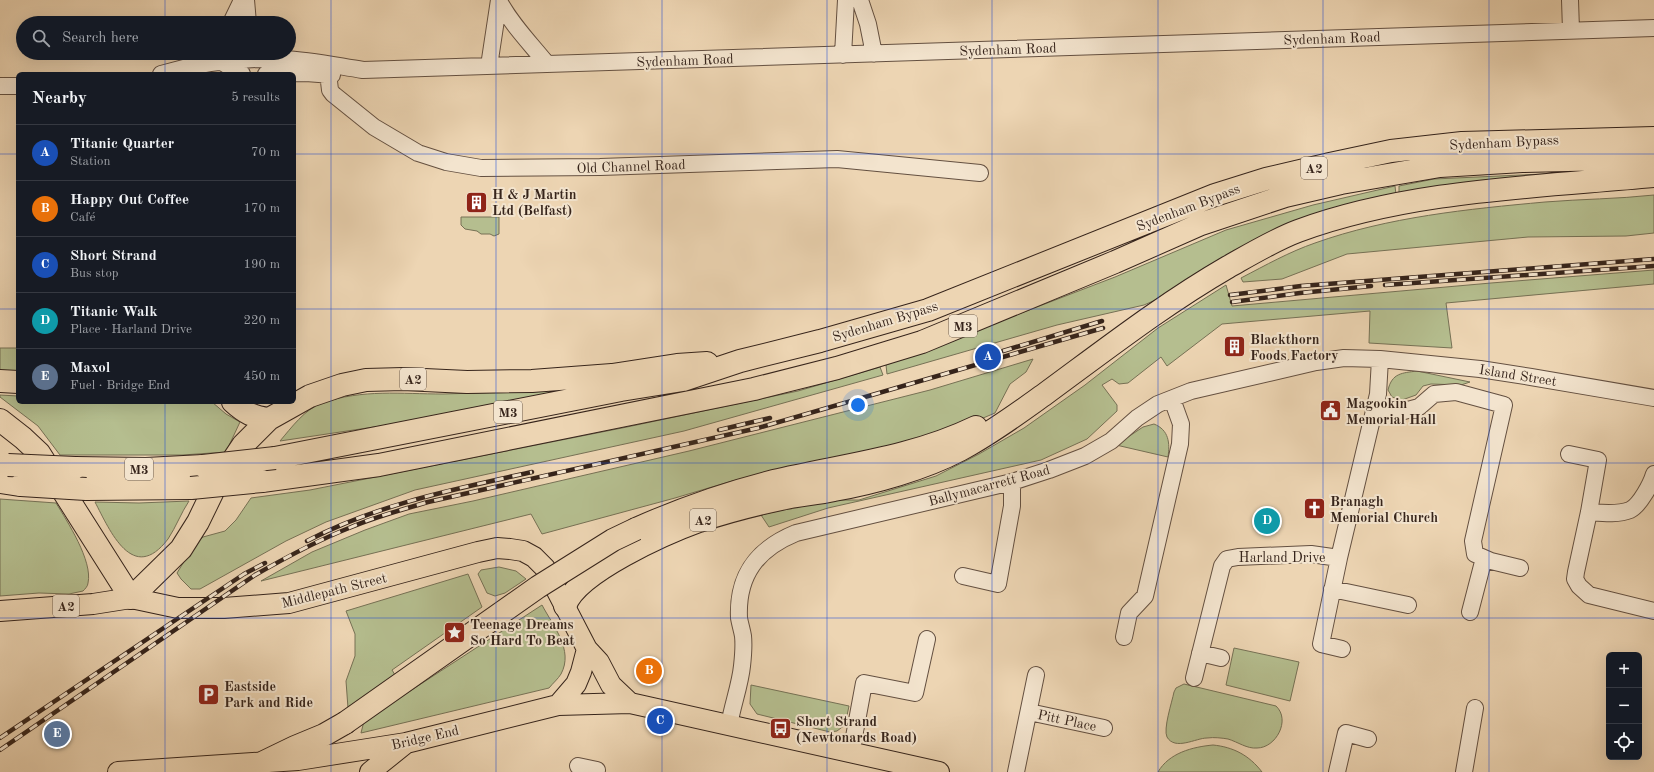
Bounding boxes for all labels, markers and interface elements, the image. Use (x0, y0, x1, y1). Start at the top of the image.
search box (16, 16, 296, 60)
icon: search (30, 27, 52, 49)
street label: Sydenham Road (1283, 30, 1381, 48)
text: Search here (62, 31, 139, 46)
street label: Sydenham Road (959, 41, 1057, 59)
street label: Sydenham Road (636, 52, 734, 70)
text: Nearby (32, 90, 87, 107)
text: 5 results (231, 91, 280, 104)
street label: Sydenham Bypass (1449, 133, 1559, 153)
text: Titanic Quarter (70, 137, 174, 152)
text: A (40, 146, 50, 159)
text: 70 m (251, 146, 280, 159)
text: Station (70, 155, 111, 168)
road number: A2 (1301, 157, 1327, 179)
street label: Old Channel Road (576, 158, 686, 176)
street label: Sydenham Bypass (1135, 182, 1242, 234)
place label: H & J Martin Ltd (Belfast) (492, 188, 577, 218)
building icon: H & J Martin Ltd (Belfast) (464, 189, 490, 215)
text: Happy Out Coffee (70, 193, 189, 208)
text: B (40, 202, 50, 215)
text: 170 m (243, 202, 280, 215)
text: Café (70, 211, 95, 224)
text: Short Strand (70, 249, 157, 264)
text: C (41, 258, 49, 271)
text: 190 m (243, 258, 280, 271)
text: Bus stop (70, 267, 119, 280)
street label: Sydenham Bypass (831, 299, 940, 345)
text: Titanic Walk (70, 305, 158, 320)
text: D (40, 314, 50, 327)
text: 220 m (243, 314, 280, 327)
road number: M3 (949, 315, 977, 337)
text: Place · Harland Drive (70, 323, 192, 336)
place label: Blackthorn Foods Factory (1250, 333, 1339, 363)
building icon: Blackthorn Foods Factory (1222, 334, 1248, 360)
pin: A (975, 342, 1001, 372)
text: Maxol (70, 361, 110, 376)
street label: Island Street (1478, 363, 1558, 389)
road number: A2 (400, 368, 426, 390)
text: E (41, 370, 49, 383)
text: 450 m (243, 370, 280, 383)
text: Fuel · Bridge End (70, 379, 170, 392)
your location (848, 395, 868, 415)
place label: Magookin Memorial Hall (1346, 397, 1436, 427)
public building icon: Magookin Memorial Hall (1317, 398, 1343, 424)
road number: M3 (494, 401, 522, 423)
road number: M3 (125, 458, 153, 480)
street label: Ballymacarrett Road (927, 463, 1052, 509)
place label: Branagh Memorial Church (1330, 495, 1438, 525)
church icon: Branagh Memorial Church (1301, 496, 1327, 522)
pin: D (1254, 506, 1280, 536)
road number: A2 (690, 509, 716, 531)
street label: Harland Drive (1239, 551, 1325, 565)
street label: Middlepath Street (280, 571, 388, 611)
road number: A2 (53, 595, 79, 617)
place label: Teenage Dreams So Hard To Beat (470, 618, 575, 648)
place icon: Teenage Dreams So Hard To Beat (441, 619, 467, 645)
map controls (1606, 652, 1642, 760)
button: + (1606, 652, 1642, 688)
pin: B (636, 656, 662, 686)
place label: Eastside Park and Ride (224, 680, 313, 710)
parking icon: Eastside Park and Ride (195, 681, 221, 707)
button: − (1606, 688, 1642, 724)
pin: C (647, 706, 673, 736)
street label: Pitt Place (1036, 708, 1097, 734)
place label: Short Strand (Newtonards Road) (796, 715, 917, 745)
bus stop icon: Short Strand (Newtonards Road) (767, 716, 793, 742)
pin: E (44, 719, 70, 749)
street label: Bridge End (390, 723, 460, 753)
button: locate (1606, 724, 1642, 760)

